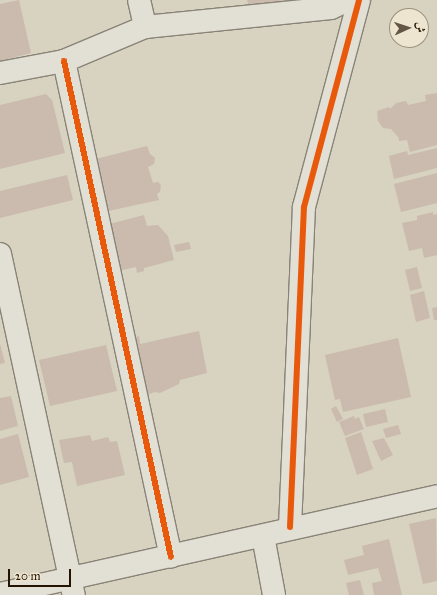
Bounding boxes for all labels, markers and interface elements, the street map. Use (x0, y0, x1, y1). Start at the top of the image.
north arrow (389, 8, 429, 48)
text: ش (414, 22, 427, 33)
scale bar (10, 561, 73, 587)
text: 20 m (15, 569, 41, 583)

